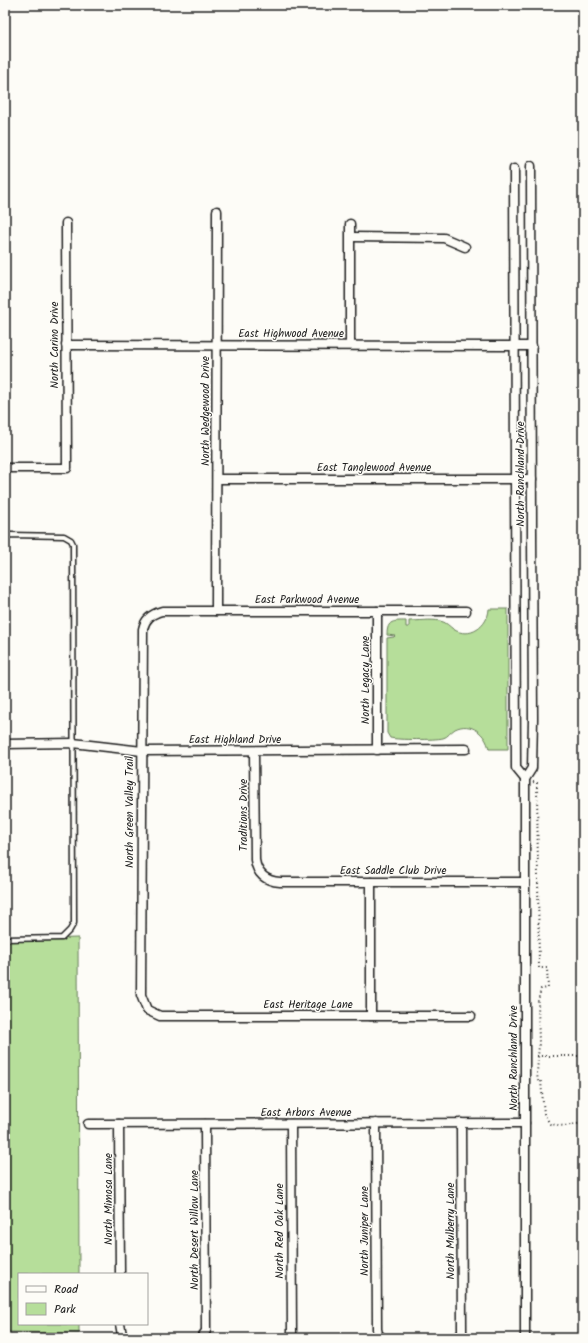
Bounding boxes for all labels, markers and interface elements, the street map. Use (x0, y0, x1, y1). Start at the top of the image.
street label: North Carino Drive (46, 302, 64, 388)
street label: East Highwood Avenue (238, 325, 344, 343)
street label: North Wedgewood Drive (197, 356, 215, 466)
street label: North Ranchland Drive (512, 421, 530, 527)
street label: East Tanglewood Avenue (317, 459, 431, 477)
street label: East Parkwood Avenue (255, 591, 359, 609)
street label: North Legacy Lane (357, 636, 375, 724)
street label: East Highland Drive (189, 731, 281, 749)
street label: North Green Valley Trail (121, 756, 139, 868)
street label: Traditions Drive (235, 779, 253, 851)
street label: East Saddle Club Drive (340, 862, 446, 880)
street label: East Heritage Lane (263, 996, 353, 1014)
street label: North Ranchland Drive (505, 1005, 523, 1111)
street label: East Arbors Avenue (260, 1104, 352, 1122)
street label: North Mimosa Lane (100, 1153, 118, 1245)
street label: North Desert Willow Lane (186, 1170, 204, 1290)
street label: North Red Oak Lane (271, 1183, 289, 1279)
street label: North Mulberry Lane (442, 1183, 460, 1279)
street label: North Juniper Lane (356, 1186, 374, 1276)
legend (18, 1273, 148, 1325)
text: Road (54, 1280, 79, 1299)
text: Park (54, 1300, 76, 1319)

